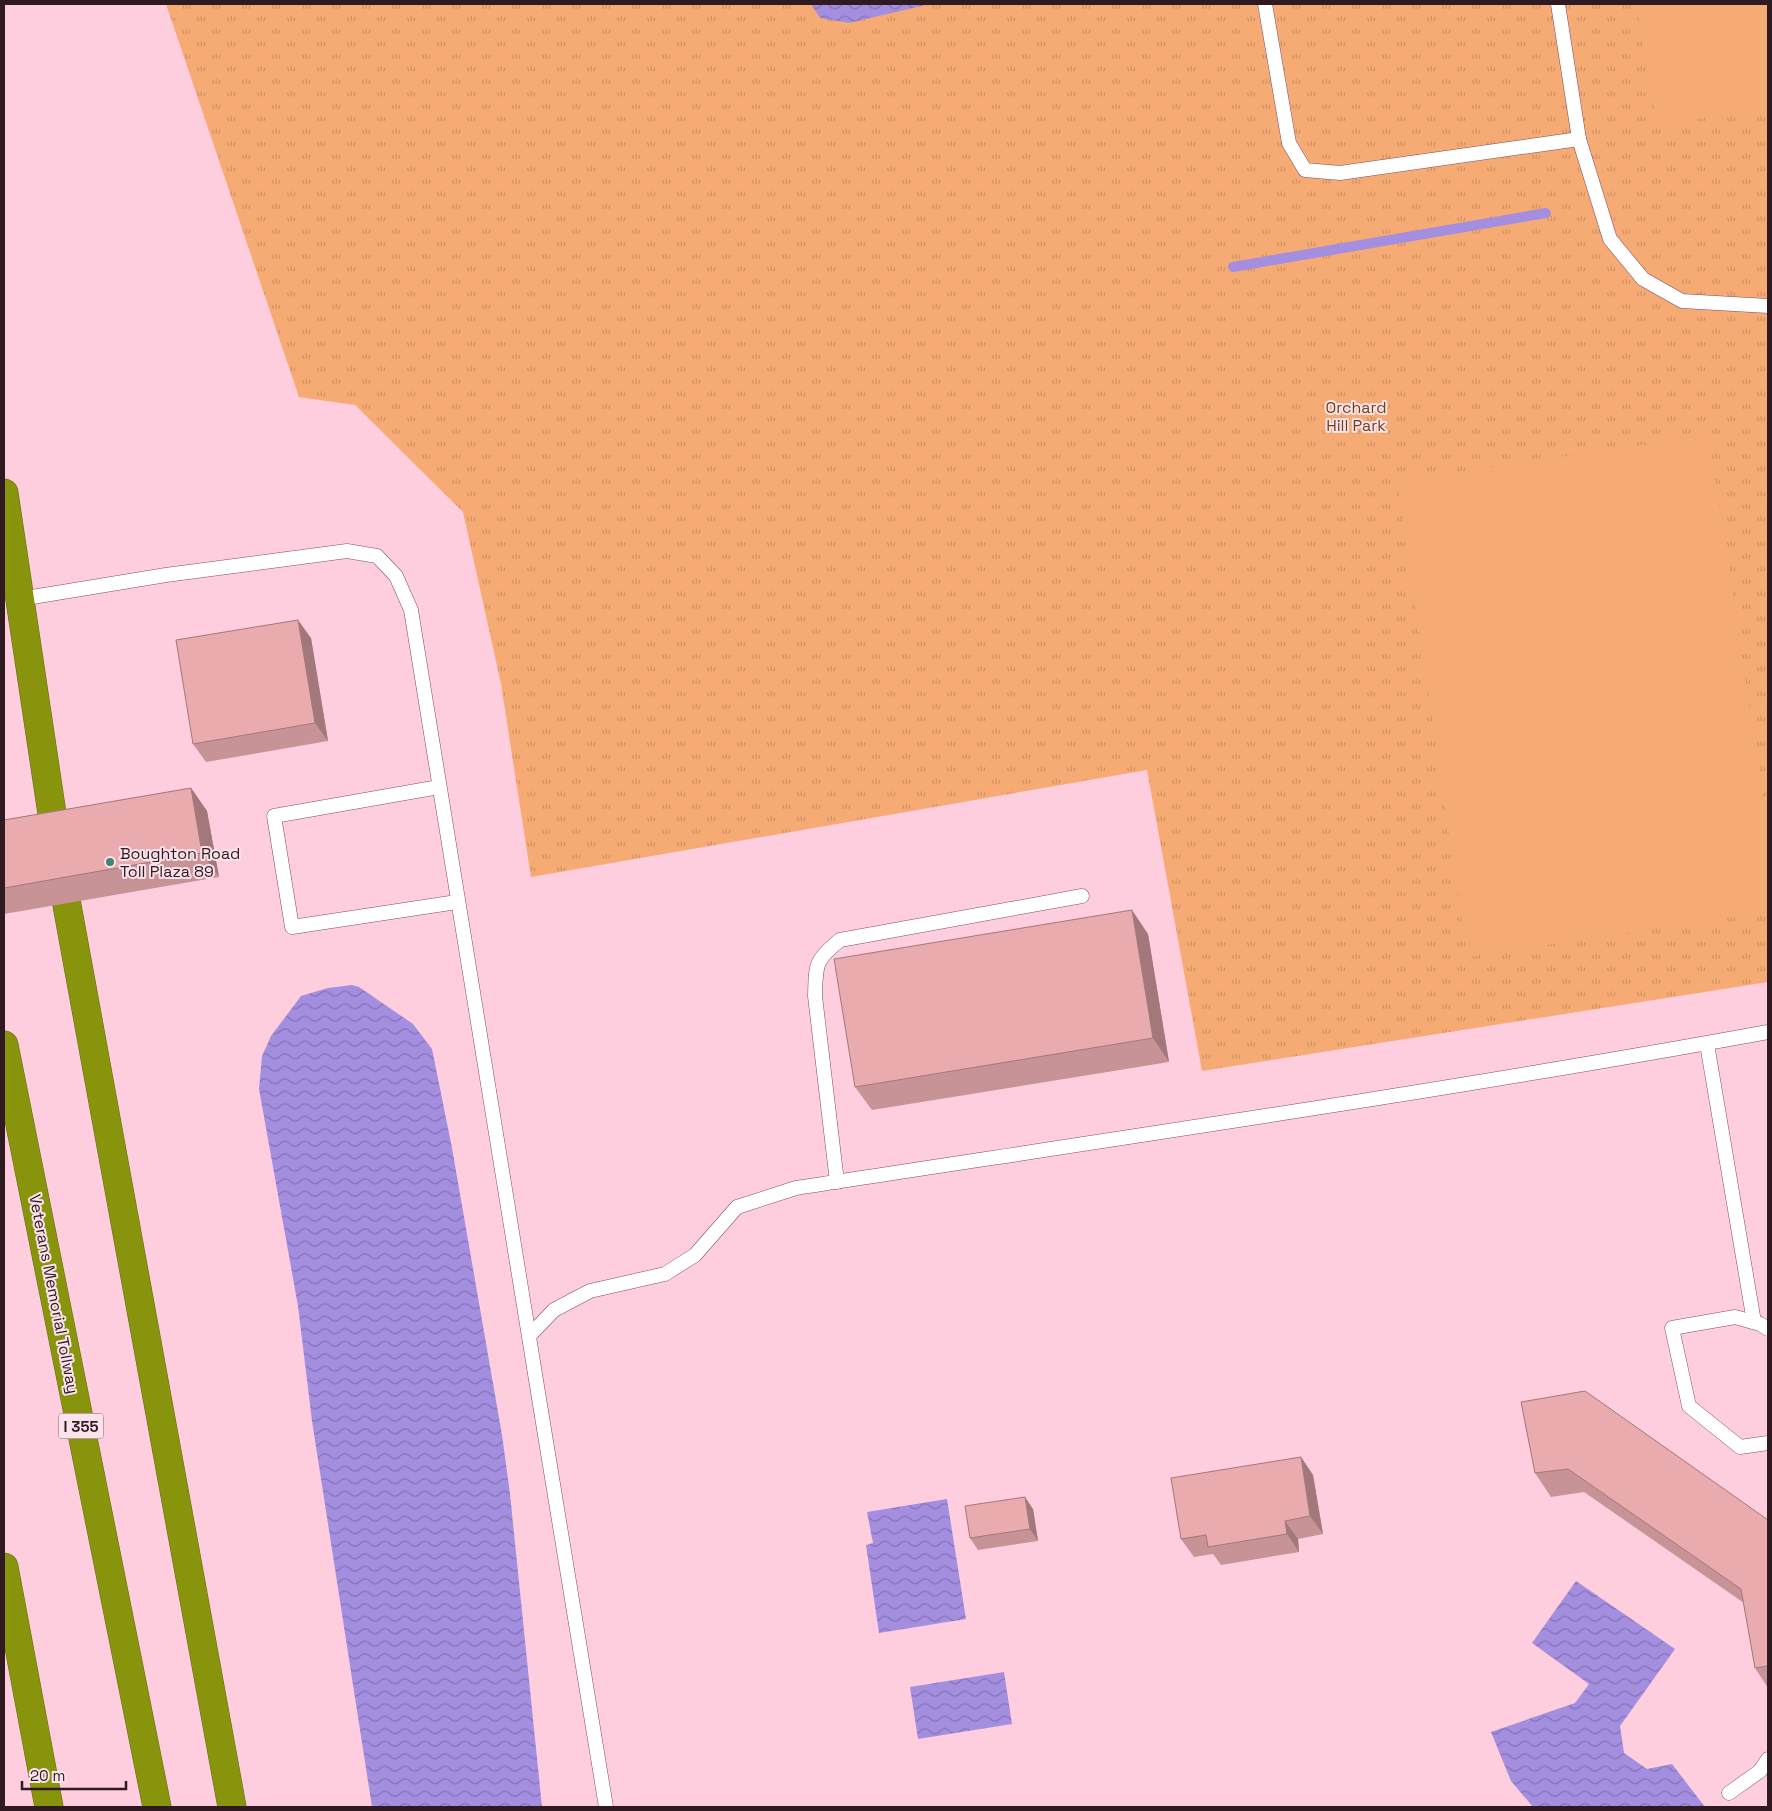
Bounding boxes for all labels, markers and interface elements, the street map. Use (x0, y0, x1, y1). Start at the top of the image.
park label: Orchard Hill Park (1325, 397, 1387, 436)
place label: Boughton Road Toll Plaza 89 (120, 843, 240, 882)
marker: Boughton Road Toll Plaza 89 (104, 856, 116, 868)
street label: Veterans Memorial Tollway (24, 1192, 84, 1396)
road number: I 355 (58, 1414, 104, 1438)
scale bar (22, 1758, 126, 1790)
text: 20 m (30, 1766, 65, 1785)

